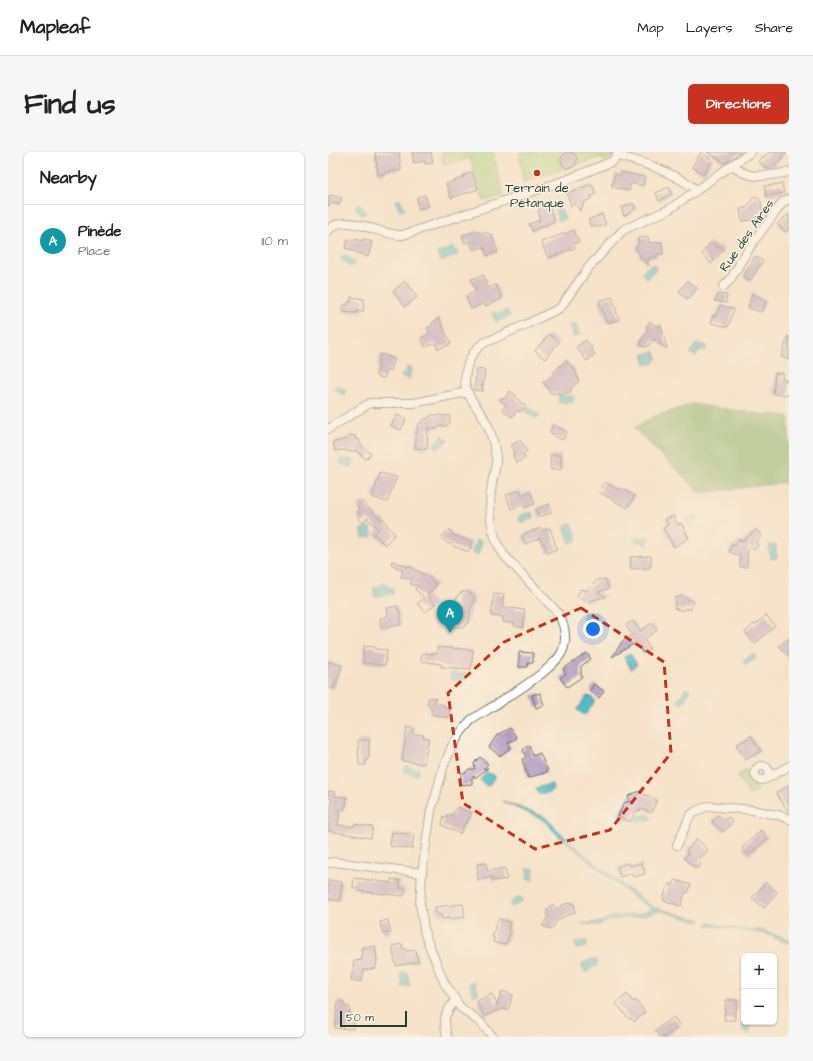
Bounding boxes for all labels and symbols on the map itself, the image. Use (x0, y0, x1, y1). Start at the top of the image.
marker: Terrain de Pétanque (532, 168, 542, 178)
place label: Terrain de Pétanque (505, 179, 569, 212)
street label: Rue des Aires (715, 195, 779, 275)
pin: A (437, 600, 463, 633)
your location (583, 619, 603, 639)
scale bar (340, 1009, 407, 1028)

